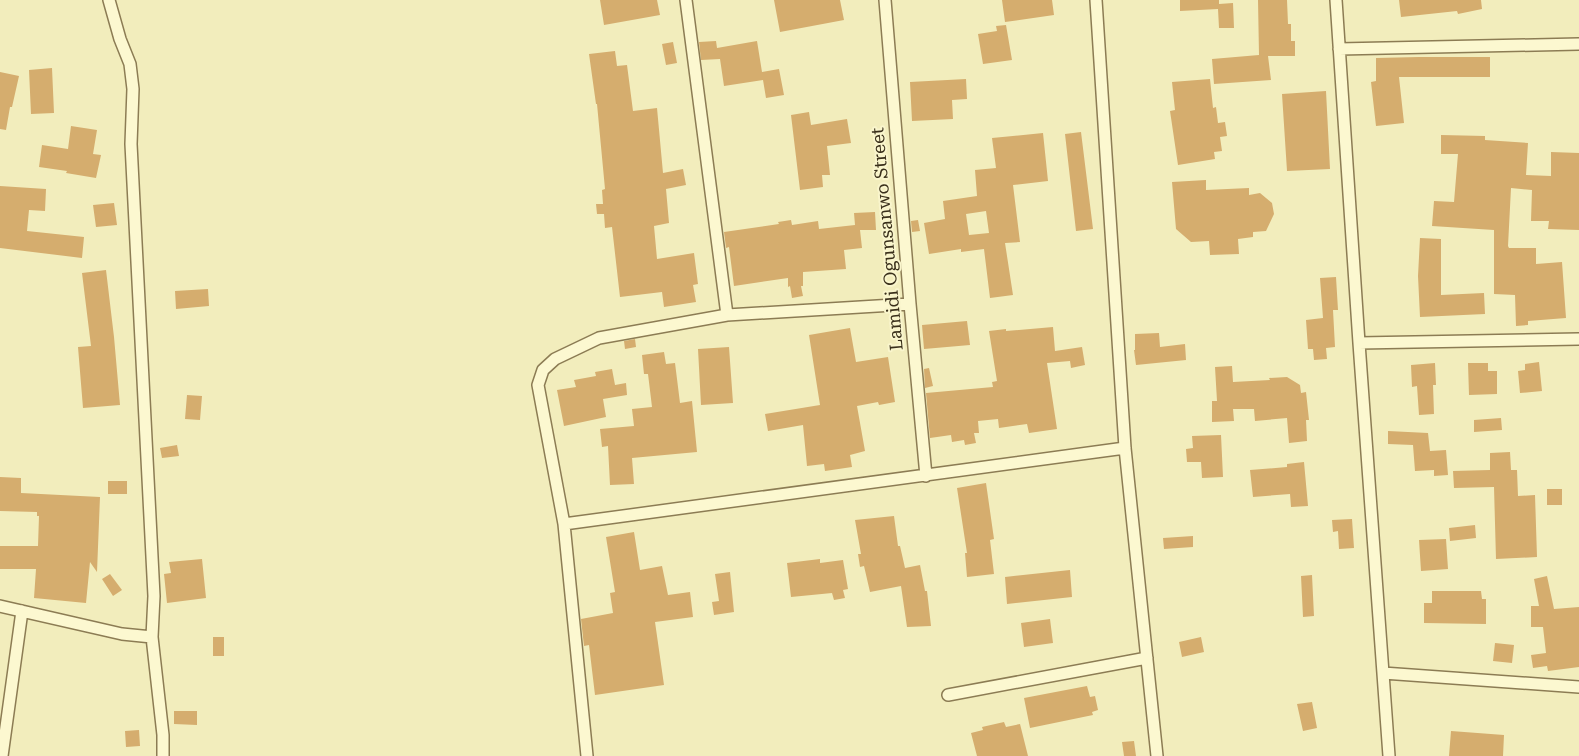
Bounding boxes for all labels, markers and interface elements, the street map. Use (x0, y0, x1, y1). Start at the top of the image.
street label: Lamidi Ogunsanwo Street (866, 126, 907, 351)

